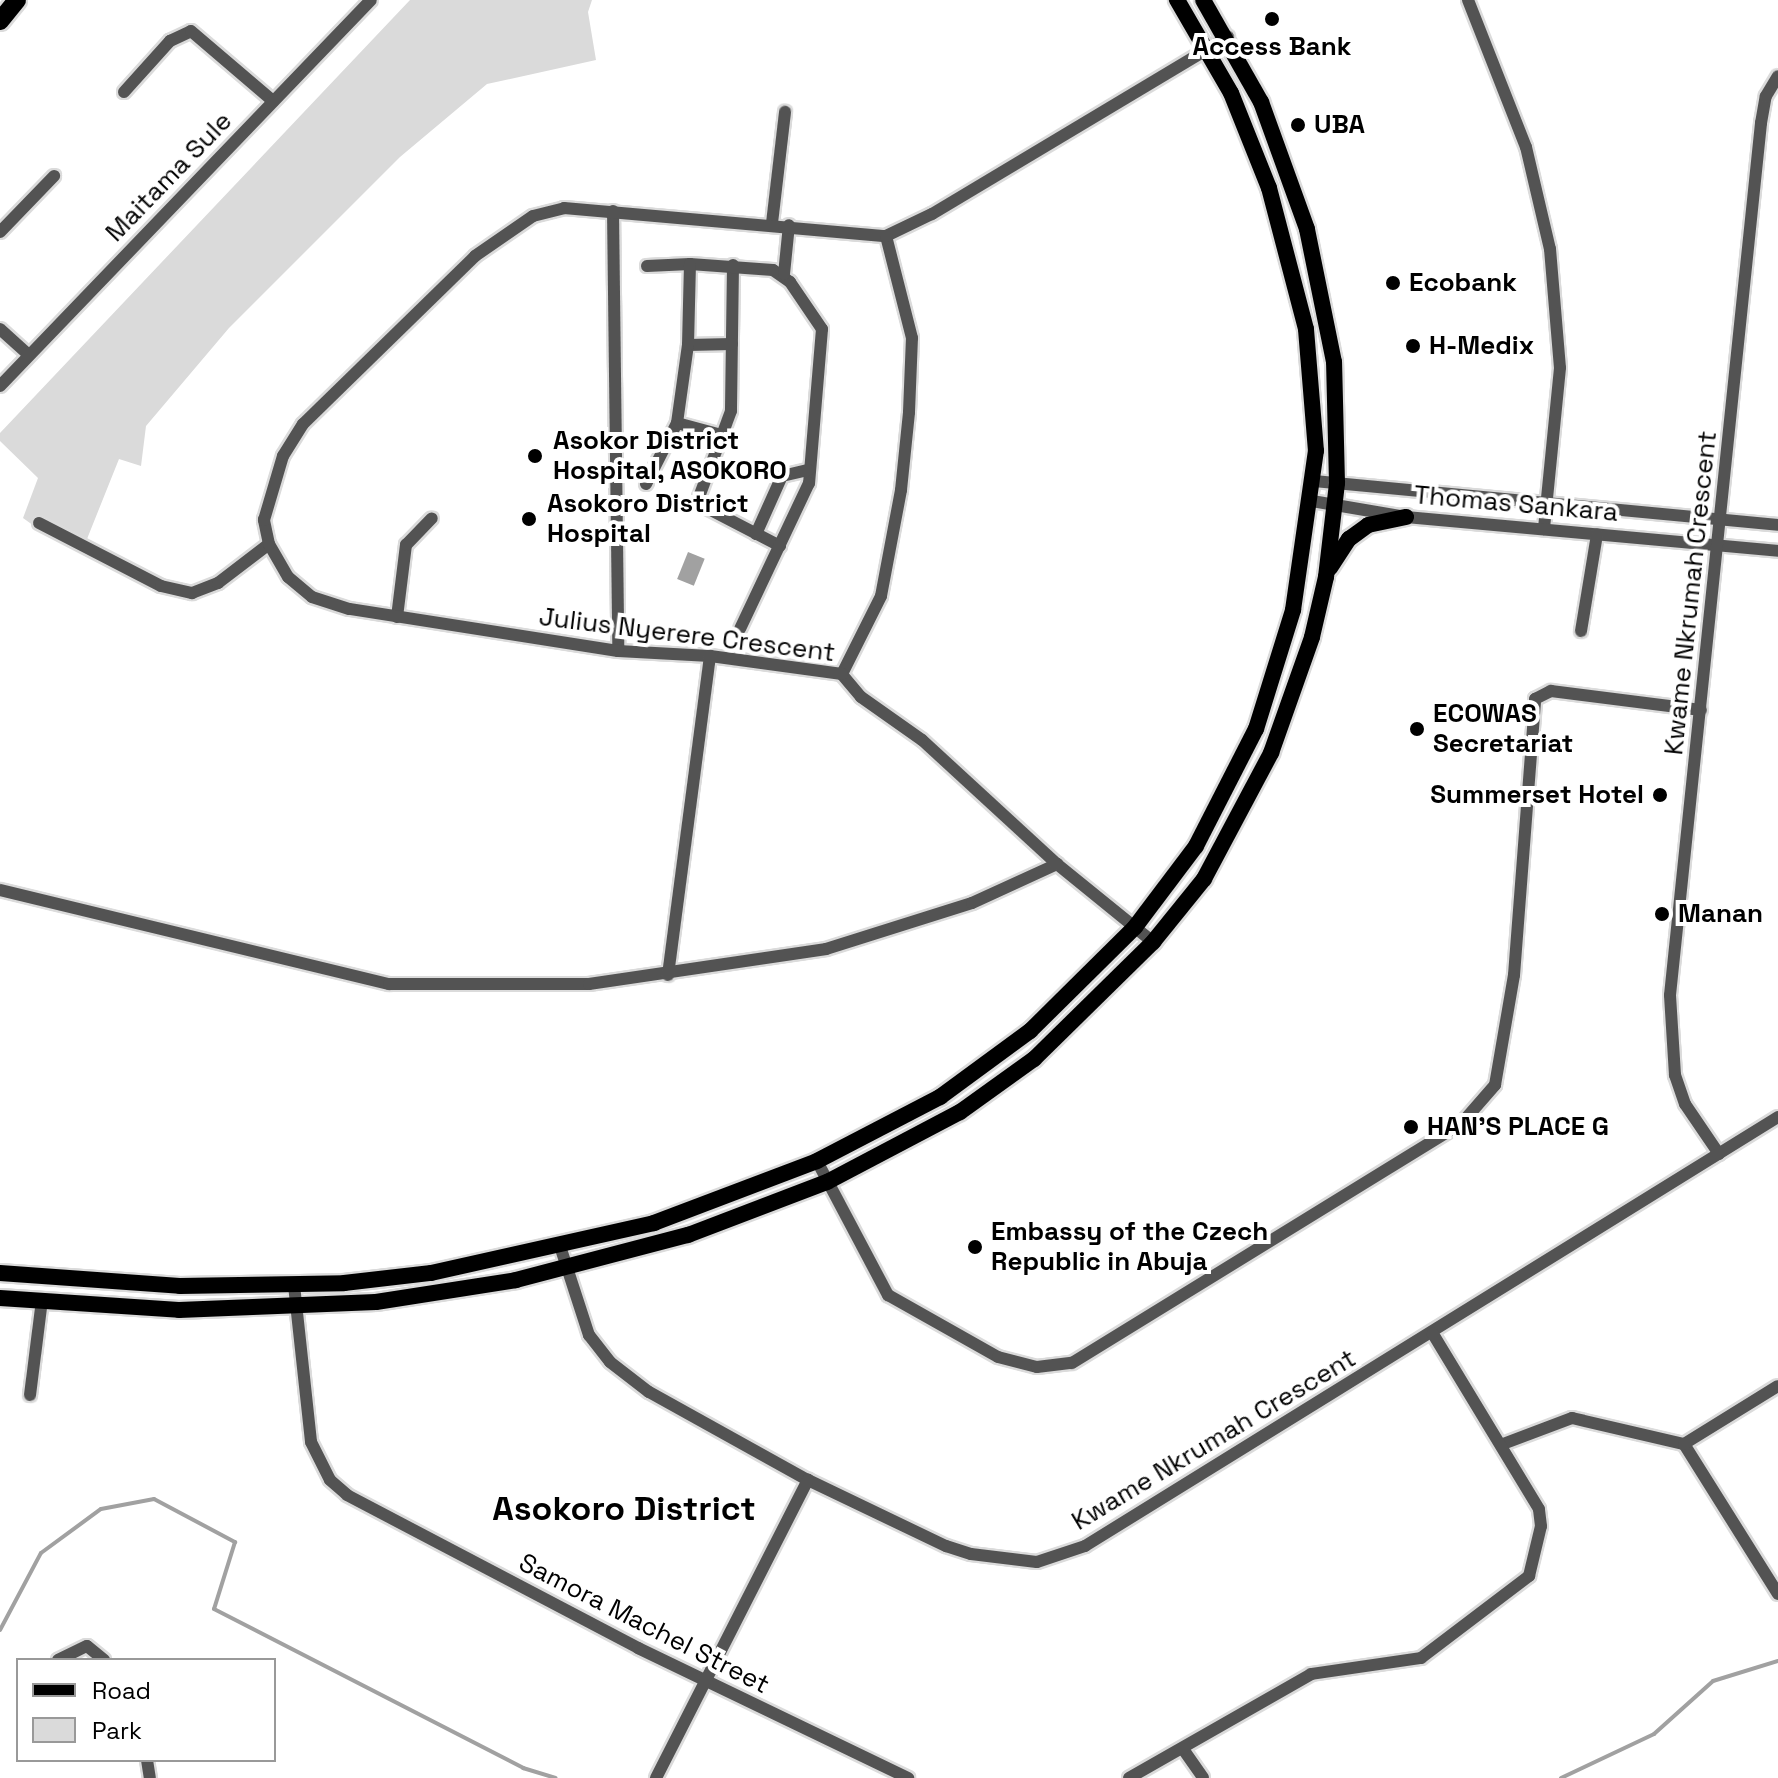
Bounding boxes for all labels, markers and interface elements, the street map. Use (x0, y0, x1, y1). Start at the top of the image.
marker: Access Bank (1263, 10, 1281, 28)
place label: Access Bank (1193, 31, 1351, 63)
street label: Maitama Sule (99, 106, 239, 248)
place label: UBA (1314, 109, 1365, 141)
marker: UBA (1289, 116, 1307, 134)
place label: Ecobank (1409, 267, 1517, 299)
marker: Ecobank (1384, 274, 1402, 292)
place label: H-Medix (1429, 330, 1534, 362)
marker: H-Medix (1404, 337, 1422, 355)
place label: Asokor District Hospital, ASOKORO (553, 425, 788, 486)
street label: Kwame Nkrumah Crescent (1658, 429, 1724, 757)
marker: Asokor District Hospital, ASOKORO (524, 445, 546, 467)
street label: Thomas Sankara (1413, 480, 1619, 528)
place label: Asokoro District Hospital (547, 488, 748, 550)
marker: Asokoro District Hospital (518, 508, 540, 530)
street label: Julius Nyerere Crescent (537, 601, 837, 669)
place label: ECOWAS Secretariat (1433, 698, 1573, 760)
marker: ECOWAS Secretariat (1408, 720, 1426, 738)
place label: Summerset Hotel (1430, 779, 1644, 811)
marker: Summerset Hotel (1651, 786, 1669, 804)
place label: Manan (1678, 898, 1763, 930)
marker: Manan (1653, 905, 1671, 923)
place label: HAN'S PLACE G (1427, 1111, 1609, 1143)
marker: HAN'S PLACE G (1402, 1118, 1420, 1136)
place label: Embassy of the Czech Republic in Abuja (991, 1216, 1268, 1278)
marker: Embassy of the Czech Republic in Abuja (966, 1238, 984, 1256)
street label: Kwame Nkrumah Crescent (1066, 1343, 1362, 1537)
district label: Asokoro District (492, 1489, 756, 1529)
street label: Samora Machel Street (514, 1547, 774, 1701)
legend (16, 1658, 276, 1762)
text: Road (92, 1675, 151, 1706)
text: Park (92, 1715, 142, 1746)

